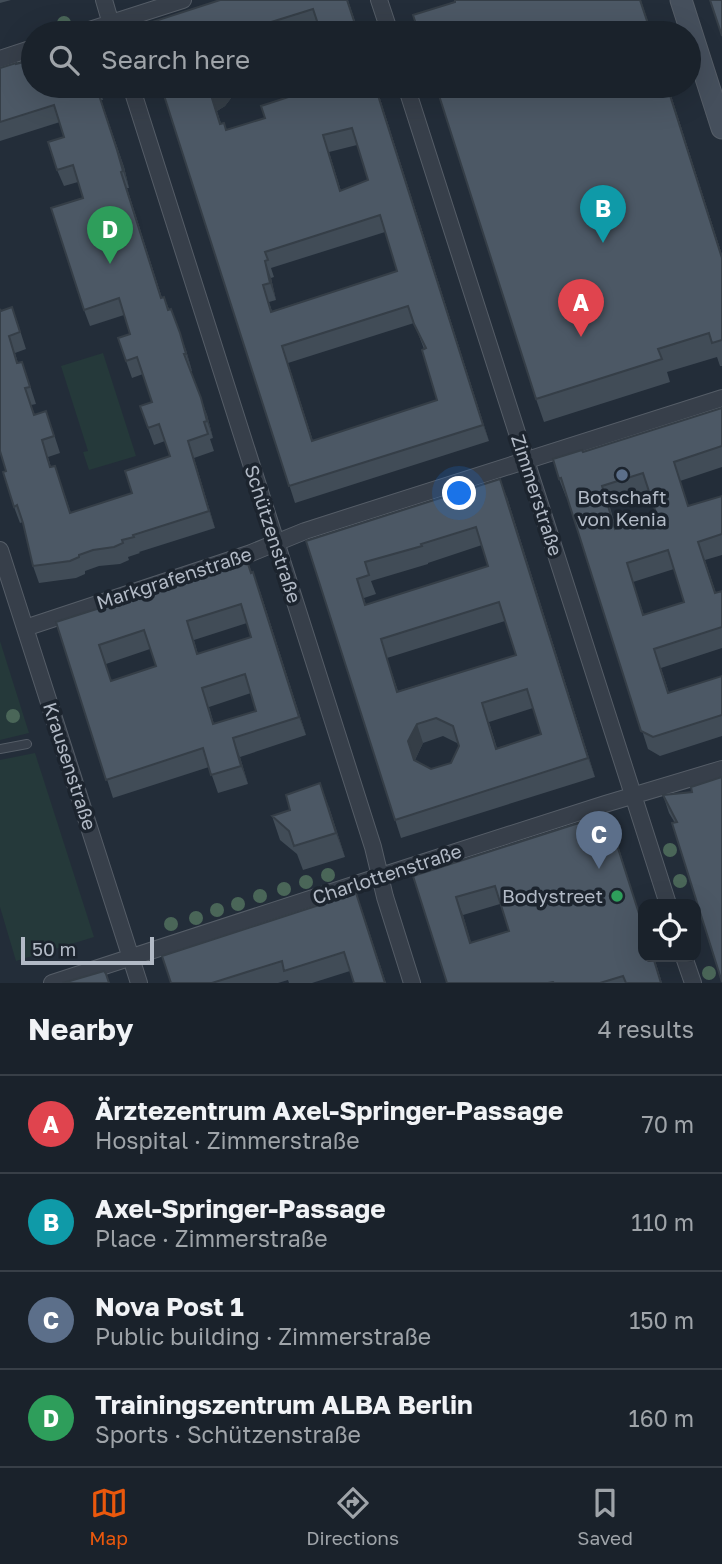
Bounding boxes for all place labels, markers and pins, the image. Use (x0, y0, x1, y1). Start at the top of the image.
pin: B (580, 185, 626, 243)
pin: D (87, 206, 133, 264)
pin: A (558, 279, 604, 337)
marker: Botschaft von Kenia (614, 467, 630, 483)
place label: Botschaft von Kenia (577, 485, 667, 530)
pin: C (576, 811, 622, 869)
place label: Bodystreet (502, 884, 603, 907)
marker: Bodystreet (609, 888, 625, 904)

